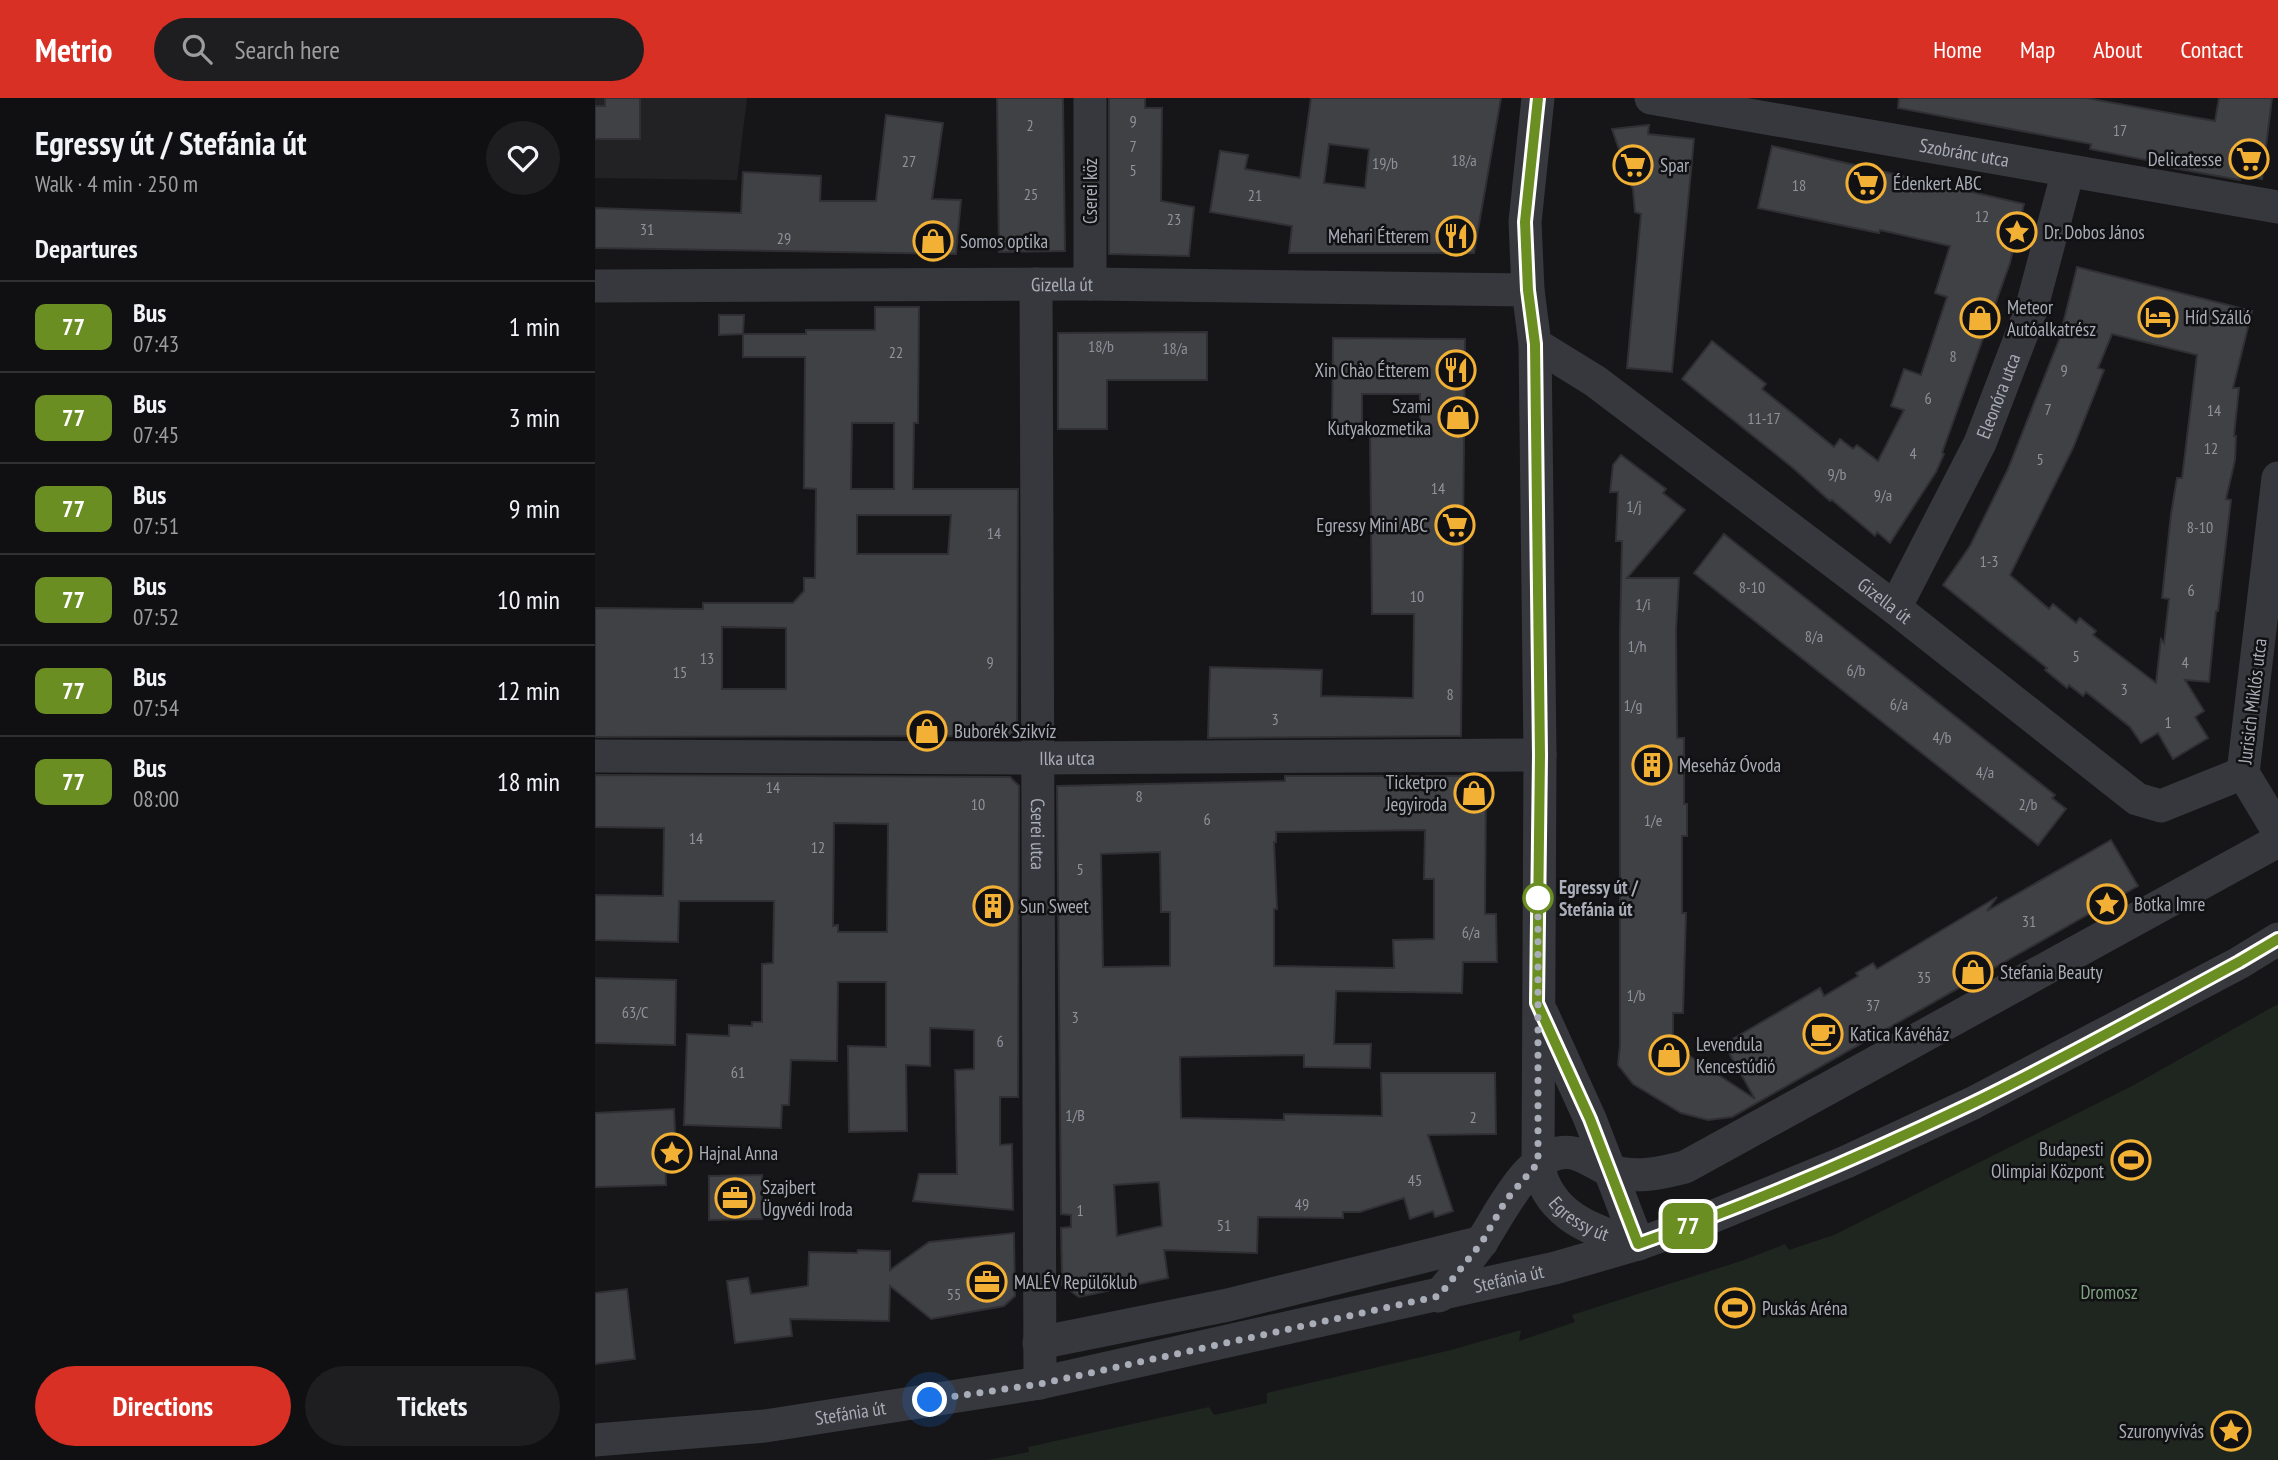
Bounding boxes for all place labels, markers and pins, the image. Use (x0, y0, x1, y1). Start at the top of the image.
supermarket icon: Delicatesse (2228, 138, 2270, 180)
supermarket icon: Spar (1612, 144, 1654, 186)
place label: Delicatesse (2148, 147, 2222, 171)
place label: Spar (1660, 153, 1690, 177)
supermarket icon: Édenkert ABC (1845, 162, 1887, 204)
place label: Édenkert ABC (1893, 171, 1982, 195)
place icon: Dr. Dobos János (1996, 211, 2038, 253)
restaurant icon: Mehari Étterem (1435, 215, 1477, 257)
shop icon: Somos optika (912, 220, 954, 262)
place label: Dr. Dobos János (2044, 220, 2145, 244)
place label: Mehari Étterem (1328, 224, 1429, 248)
place label: Somos optika (960, 229, 1048, 253)
place label: Meteor Autóalkatrész (2007, 295, 2096, 341)
hotel icon: Híd Szálló (2137, 296, 2179, 338)
shop icon: Meteor Autóalkatrész (1959, 297, 2001, 339)
place label: Híd Szálló (2185, 305, 2251, 329)
restaurant icon: Xin Chào Étterem (1435, 349, 1477, 391)
place label: Xin Chào Étterem (1314, 358, 1429, 382)
place label: Szami Kutyakozmetika (1327, 394, 1431, 440)
shop icon: Szami Kutyakozmetika (1437, 396, 1479, 438)
supermarket icon: Egressy Mini ABC (1434, 504, 1476, 546)
place label: Egressy Mini ABC (1316, 513, 1428, 537)
shop icon: Buborék Szikvíz (906, 710, 948, 752)
place label: Buborék Szikvíz (954, 719, 1057, 743)
building icon: Meseház Óvoda (1631, 744, 1673, 786)
place label: Meseház Óvoda (1679, 753, 1781, 777)
place label: Ticketpro Jegyiroda (1385, 770, 1447, 816)
shop icon: Ticketpro Jegyiroda (1453, 772, 1495, 814)
place label: Egressy út / Stefánia út (1559, 875, 1638, 921)
marker: Egressy út / Stefánia út (1523, 883, 1553, 913)
place icon: Botka Imre (2086, 883, 2128, 925)
building icon: Sun Sweet (972, 885, 1014, 927)
place label: Botka Imre (2134, 892, 2205, 916)
place label: Sun Sweet (1020, 894, 1089, 918)
shop icon: Stefania Beauty (1952, 951, 1994, 993)
place label: Stefania Beauty (2000, 960, 2103, 984)
cafe icon: Katica Kávéház (1802, 1013, 1844, 1055)
place label: Katica Kávéház (1850, 1022, 1949, 1046)
place label: Levendula Kencestúdió (1696, 1032, 1776, 1078)
shop icon: Levendula Kencestúdió (1648, 1034, 1690, 1076)
place icon: Hajnal Anna (651, 1132, 693, 1174)
place label: Budapesti Olimpiai Központ (1991, 1137, 2105, 1183)
sports icon: Budapesti Olimpiai Központ (2110, 1139, 2152, 1181)
place label: Hajnal Anna (699, 1141, 778, 1165)
place label: Szajbert Ügyvédi Iroda (762, 1175, 853, 1221)
office icon: Szajbert Ügyvédi Iroda (714, 1177, 756, 1219)
office icon: MALÉV Repülőklub (966, 1261, 1008, 1303)
place label: MALÉV Repülőklub (1014, 1270, 1137, 1294)
sports icon: Puskás Aréna (1714, 1287, 1756, 1329)
place label: Puskás Aréna (1762, 1296, 1848, 1320)
place icon: Szuronyvívás (2210, 1410, 2252, 1452)
place label: Szuronyvívás (2119, 1419, 2204, 1443)

